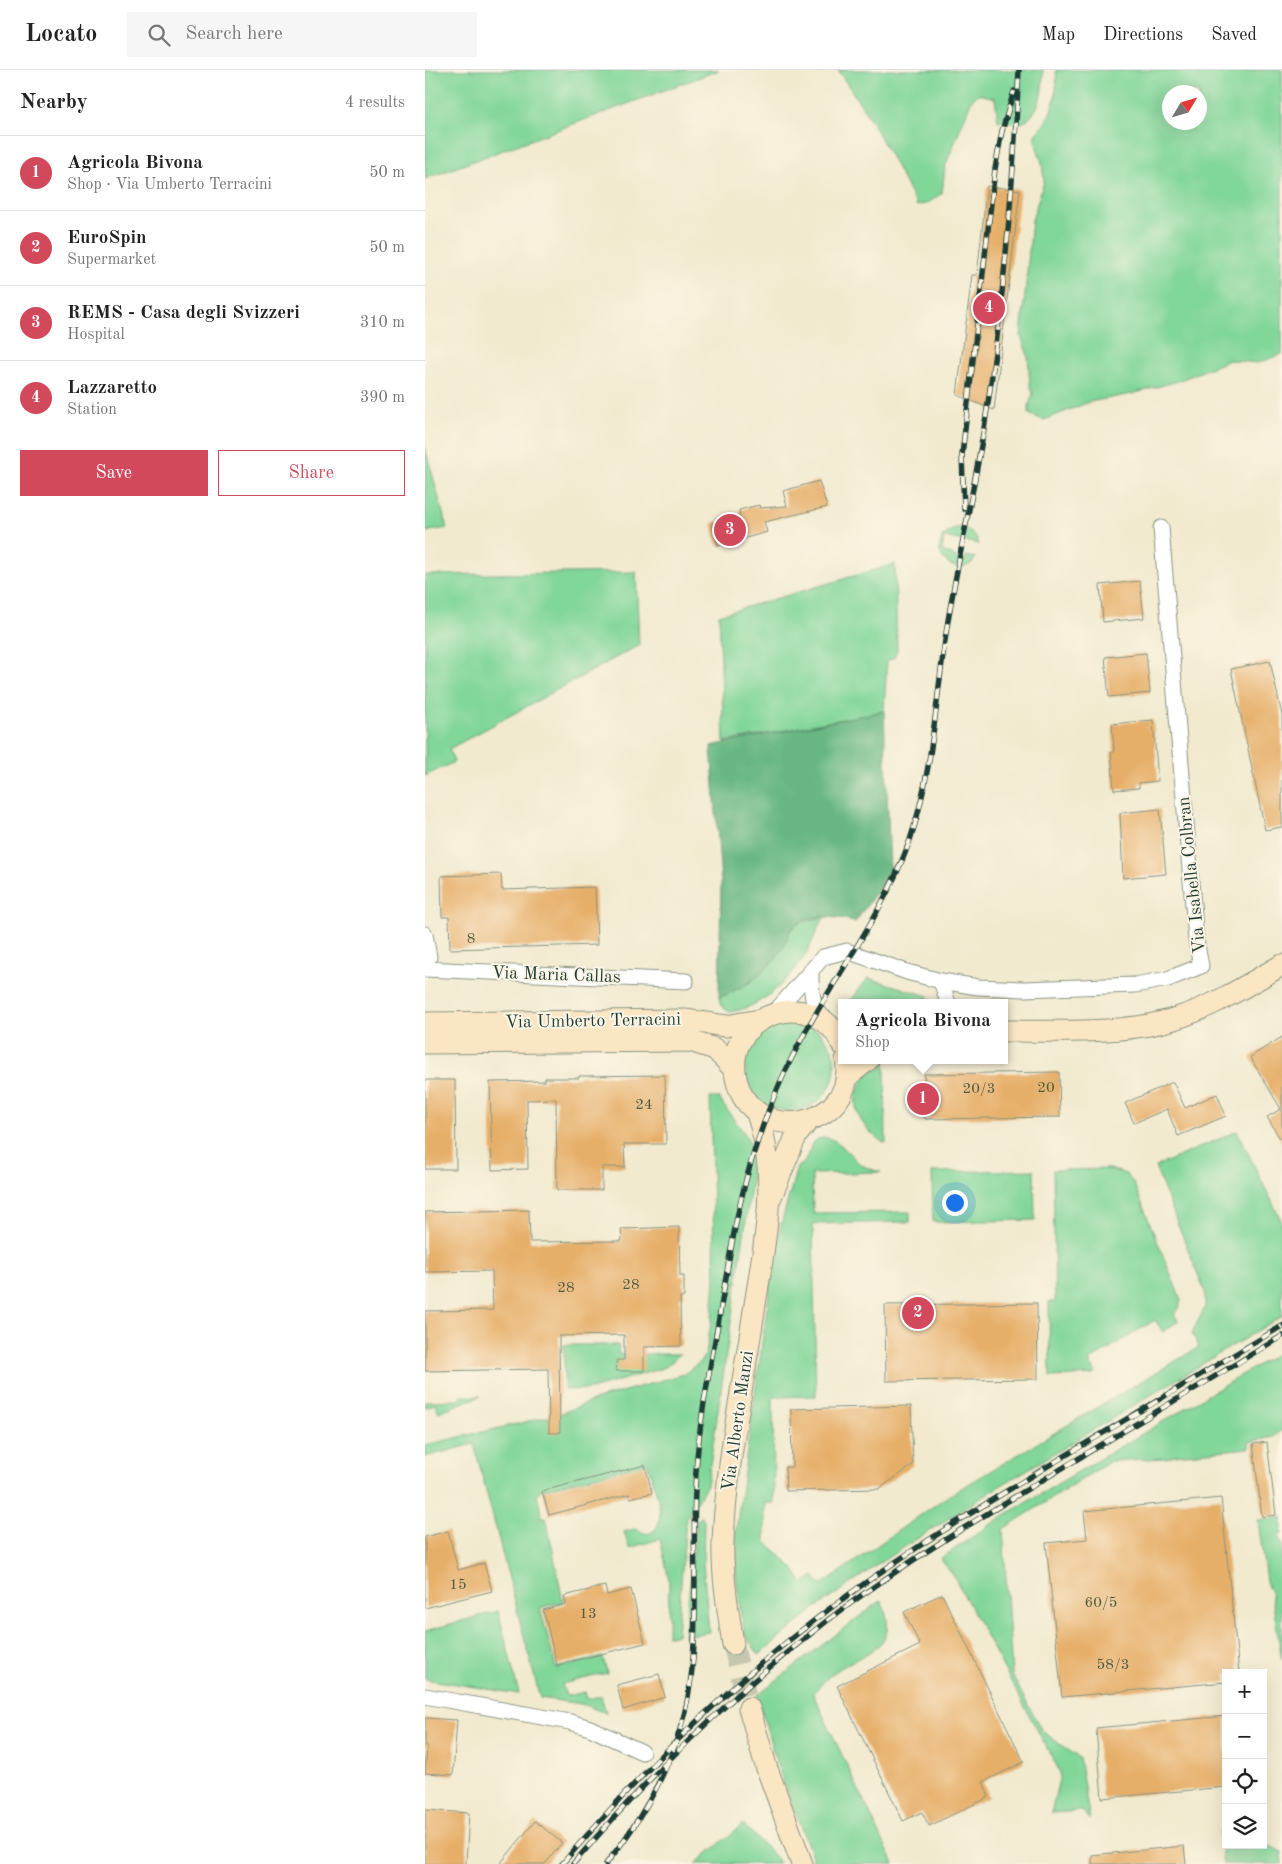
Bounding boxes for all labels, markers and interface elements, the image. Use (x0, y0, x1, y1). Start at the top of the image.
search box (127, 12, 477, 57)
icon: search (145, 21, 173, 49)
text: Locato (25, 23, 97, 47)
text: Search here (185, 25, 283, 44)
text: Map (1042, 26, 1075, 44)
text: Directions (1103, 26, 1183, 44)
text: Saved (1211, 26, 1257, 44)
north arrow (1162, 85, 1207, 130)
text: Nearby (20, 92, 88, 113)
text: 4 results (345, 95, 405, 111)
text: Agricola Bivona (67, 154, 203, 173)
text: 1 (31, 165, 41, 181)
text: 50 m (369, 165, 405, 181)
text: Shop · Via Umberto Terracini (67, 177, 272, 193)
text: EuroSpin (67, 229, 147, 248)
text: 2 (31, 240, 41, 256)
text: 50 m (369, 240, 405, 256)
text: Supermarket (67, 252, 156, 268)
pin: 4 (973, 289, 1005, 327)
text: REMS - Casa degli Svizzeri (67, 304, 300, 323)
text: 3 (31, 315, 41, 331)
text: 310 m (360, 315, 405, 331)
text: Hospital (67, 327, 125, 343)
text: Lazzaretto (67, 379, 157, 398)
text: 4 (31, 390, 41, 406)
text: 390 m (360, 390, 405, 406)
text: Station (67, 402, 117, 418)
button: Save (20, 450, 208, 496)
button: Share (218, 450, 405, 496)
pin: 3 (714, 511, 746, 549)
street label: Via Isabella Colbran (1175, 795, 1209, 954)
house number: 8 (467, 932, 475, 947)
street label: Via Maria Callas (491, 964, 621, 986)
popup (838, 999, 1008, 1064)
street label: Via Umberto Terracini (505, 1010, 681, 1032)
text: Agricola Bivona (855, 1012, 991, 1031)
text: Shop (855, 1035, 890, 1051)
pin: 1 (907, 1080, 939, 1118)
house number: 20 (1037, 1081, 1055, 1096)
house number: 20/3 (963, 1082, 995, 1097)
house number: 24 (635, 1098, 653, 1113)
your location (942, 1190, 968, 1216)
house number: 28 (622, 1278, 640, 1293)
house number: 28 (557, 1281, 575, 1296)
pin: 2 (902, 1294, 934, 1332)
street label: Via Alberto Manzi (719, 1349, 757, 1493)
house number: 15 (449, 1578, 467, 1593)
house number: 60/5 (1085, 1596, 1117, 1611)
house number: 13 (579, 1607, 597, 1622)
house number: 58/3 (1097, 1658, 1129, 1673)
map controls (1222, 1669, 1267, 1849)
button: + (1222, 1669, 1267, 1714)
button: − (1222, 1714, 1267, 1759)
button: locate (1222, 1759, 1267, 1804)
button: layers (1222, 1804, 1267, 1849)

